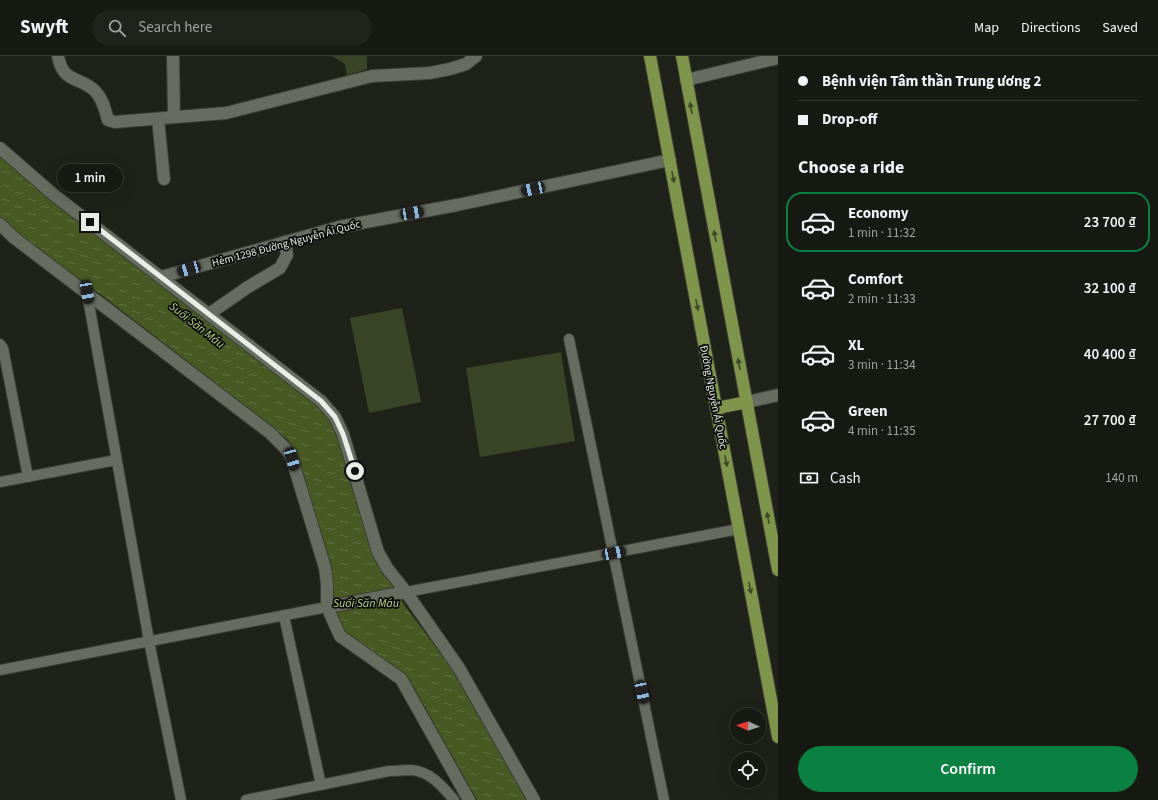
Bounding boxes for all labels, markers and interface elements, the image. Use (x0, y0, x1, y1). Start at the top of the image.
search box (92, 10, 372, 46)
text: Swyft (20, 14, 68, 41)
icon: search (106, 17, 128, 39)
text: Search here (138, 17, 212, 38)
text: Map (974, 18, 999, 38)
text: Directions (1021, 18, 1080, 38)
text: Saved (1102, 18, 1138, 38)
text: Bệnh viện Tâm thần Trung ương 2 (822, 71, 1041, 92)
one-way arrow (688, 102, 694, 114)
text: Drop-off (822, 109, 877, 130)
text: Choose a ride (798, 155, 904, 180)
callout: 1 min (57, 164, 123, 192)
text: 1 min (75, 169, 105, 187)
one-way arrow (670, 171, 676, 183)
car (520, 181, 546, 197)
text: Economy (848, 203, 909, 224)
icon: car (800, 204, 836, 240)
car (399, 205, 425, 221)
text: 23 700 ₫ (1084, 212, 1136, 233)
route end (81, 213, 99, 231)
street label: Hẻm 1298 Đường Nguyễn Ái Quốc (210, 216, 362, 271)
text: 1 min · 11:32 (848, 224, 916, 242)
one-way arrow (712, 230, 718, 242)
car (176, 260, 202, 278)
text: Comfort (848, 269, 903, 290)
icon: car (800, 270, 836, 306)
text: 32 100 ₫ (1084, 278, 1136, 299)
car (79, 279, 95, 305)
text: 2 min · 11:33 (848, 290, 916, 308)
water label: Suối Săn Máu (165, 298, 228, 352)
one-way arrow (694, 299, 700, 311)
text: XL (848, 335, 864, 356)
icon: car (800, 336, 836, 372)
street label: Đường Nguyễn Ái Quốc (696, 344, 731, 450)
text: 40 400 ₫ (1084, 344, 1136, 365)
text: 3 min · 11:34 (848, 356, 916, 374)
one-way arrow (736, 358, 742, 370)
text: Green (848, 401, 888, 422)
icon: car (800, 402, 836, 438)
text: 27 700 ₫ (1084, 410, 1136, 431)
text: 4 min · 11:35 (848, 422, 916, 440)
car (283, 446, 301, 472)
one-way arrow (724, 454, 730, 467)
route start (346, 462, 364, 480)
icon: cash (798, 467, 820, 489)
text: Cash (830, 468, 861, 489)
text: 140 m (1105, 469, 1138, 487)
one-way arrow (765, 512, 771, 524)
car (601, 545, 627, 561)
one-way arrow (747, 582, 753, 594)
water label: Suối Săn Máu (333, 595, 399, 612)
car (634, 679, 650, 705)
north arrow (730, 708, 766, 744)
map controls (730, 708, 766, 788)
button: Confirm (798, 746, 1138, 792)
button: locate (730, 752, 766, 788)

